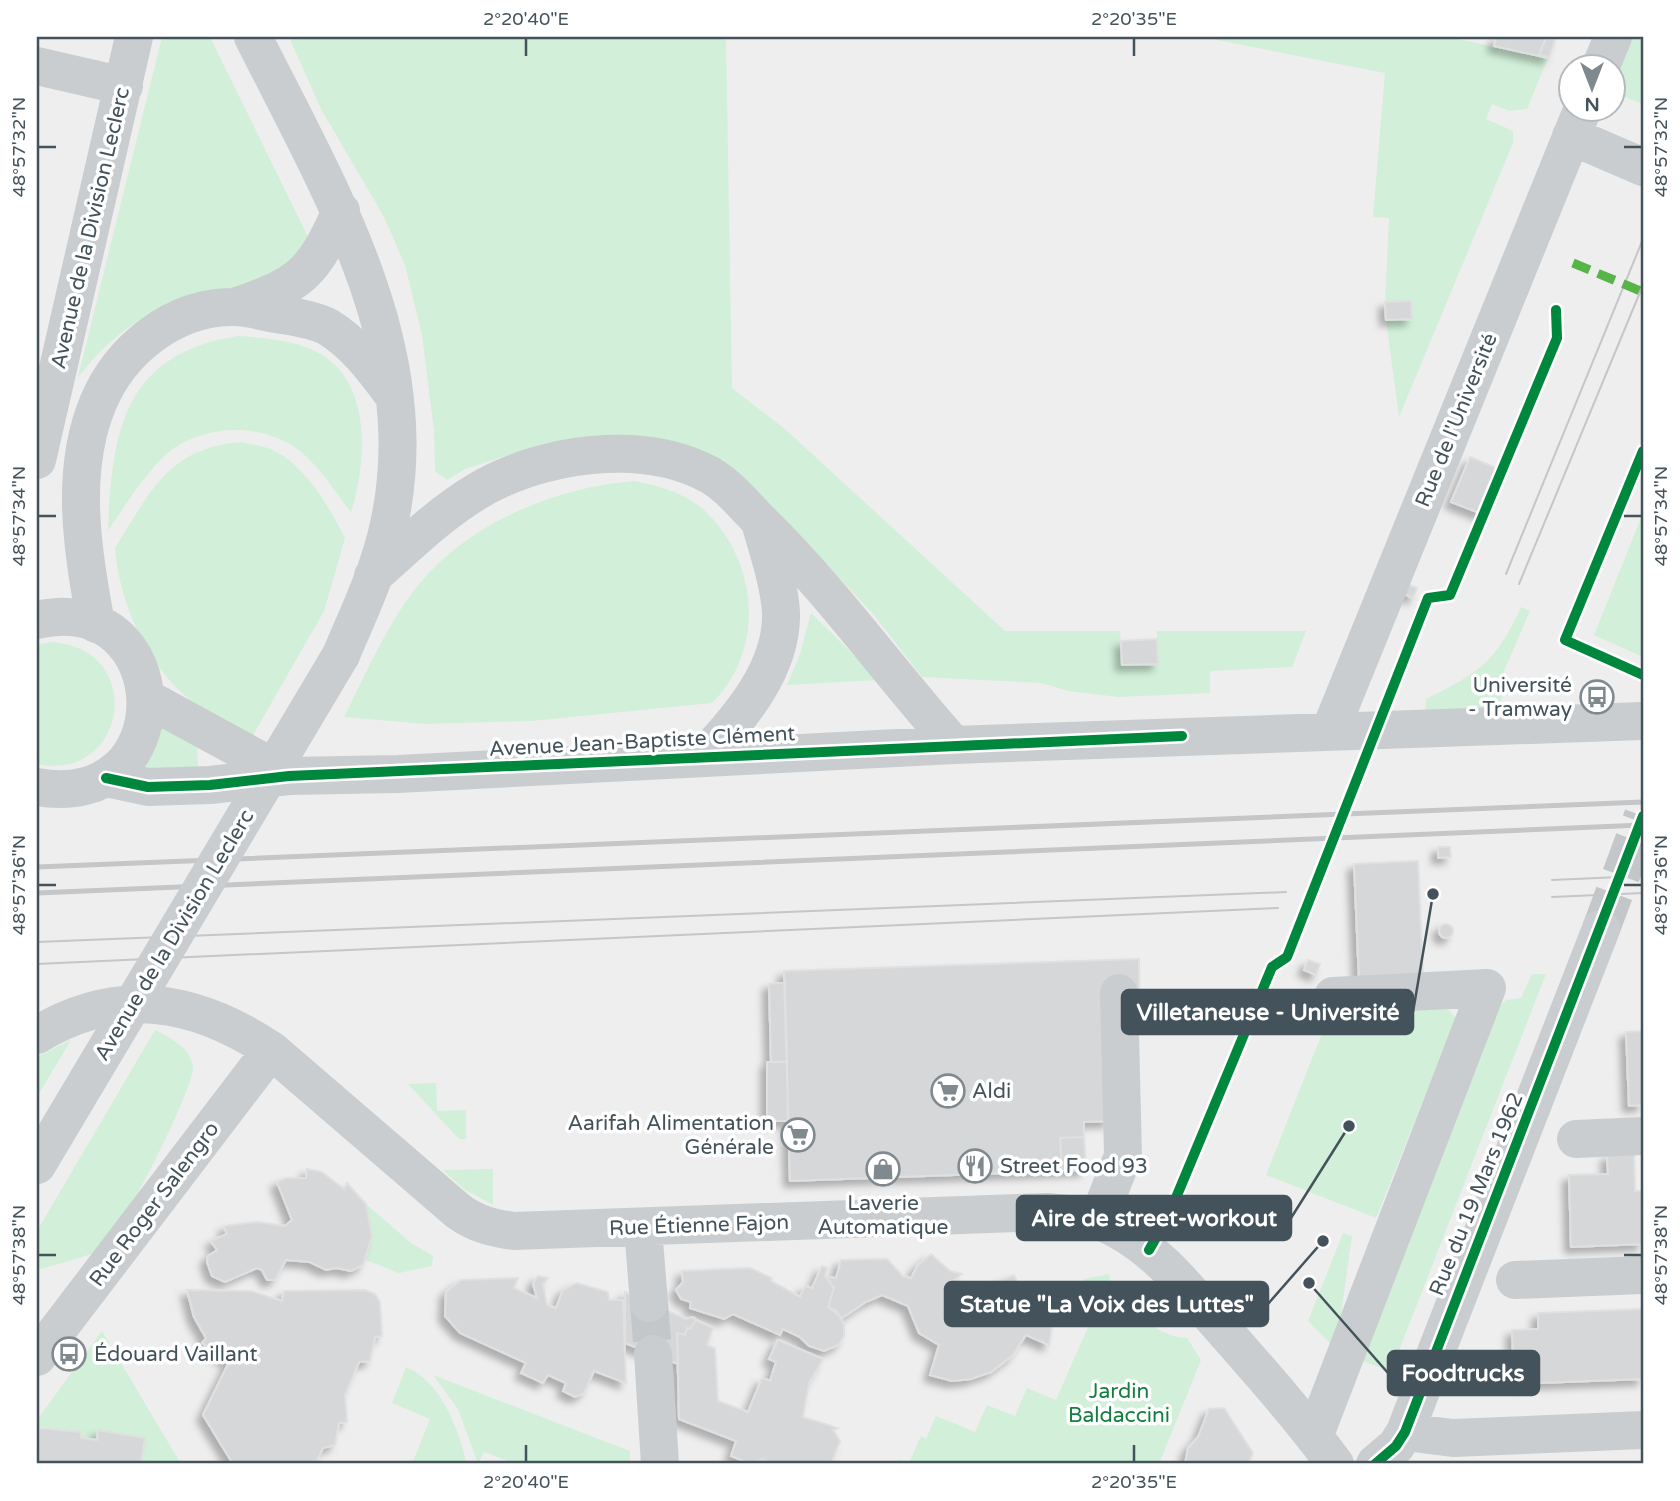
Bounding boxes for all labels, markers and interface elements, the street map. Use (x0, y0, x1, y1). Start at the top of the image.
text: 2°20'40"E (483, 8, 569, 30)
text: 2°20'35"E (1091, 8, 1177, 30)
north arrow (1558, 52, 1628, 122)
street label: Avenue de la Division Leclerc (46, 85, 135, 371)
text: N (1584, 93, 1600, 115)
text: 48°57'32"N (8, 97, 30, 197)
text: 48°57'32"N (1650, 97, 1672, 197)
street label: Rue de l'Université (1410, 330, 1503, 511)
text: 48°57'34"N (8, 466, 30, 566)
text: 48°57'34"N (1650, 466, 1672, 566)
place label: Université - Tramway (1468, 673, 1572, 722)
bus stop icon: Université - Tramway (1578, 678, 1616, 716)
street label: Avenue Jean-Baptiste Clément (488, 721, 796, 762)
street label: Avenue de la Division Leclerc (89, 805, 259, 1065)
text: 48°57'36"N (8, 835, 30, 935)
text: 48°57'36"N (1650, 835, 1672, 935)
callout: Villetaneuse - Université (1122, 990, 1413, 1034)
text: Villetaneuse - Université (1136, 999, 1400, 1027)
supermarket icon: Aldi (929, 1072, 967, 1110)
place label: Aldi (972, 1079, 1011, 1104)
street label: Rue du 19 Mars 1962 (1424, 1089, 1529, 1299)
place label: Aarifah Alimentation Générale (567, 1111, 774, 1160)
supermarket icon: Aarifah Alimentation Générale (779, 1116, 817, 1154)
street label: Rue Roger Salengro (84, 1117, 225, 1292)
restaurant icon: Street Food 93 (956, 1147, 994, 1185)
shop icon: Laverie Automatique (864, 1150, 902, 1188)
place label: Street Food 93 (1000, 1154, 1148, 1179)
place label: Laverie Automatique (818, 1191, 949, 1240)
callout: Aire de street-workout (1017, 1196, 1291, 1240)
text: 48°57'38"N (8, 1205, 30, 1305)
text: Aire de street-workout (1031, 1205, 1277, 1233)
text: 48°57'38"N (1650, 1205, 1672, 1305)
street label: Rue Étienne Fajon (609, 1210, 789, 1241)
callout: Statue "La Voix des Luttes" (945, 1282, 1268, 1326)
text: Statue "La Voix des Luttes" (960, 1291, 1254, 1319)
bus stop icon: Édouard Vaillant (50, 1335, 88, 1373)
place label: Édouard Vaillant (94, 1342, 257, 1367)
callout: Foodtrucks (1388, 1351, 1539, 1395)
text: Foodtrucks (1402, 1360, 1524, 1388)
park label: Jardin Baldaccini (1068, 1379, 1170, 1428)
text: 2°20'40"E (483, 1471, 569, 1493)
text: 2°20'35"E (1091, 1471, 1177, 1493)

